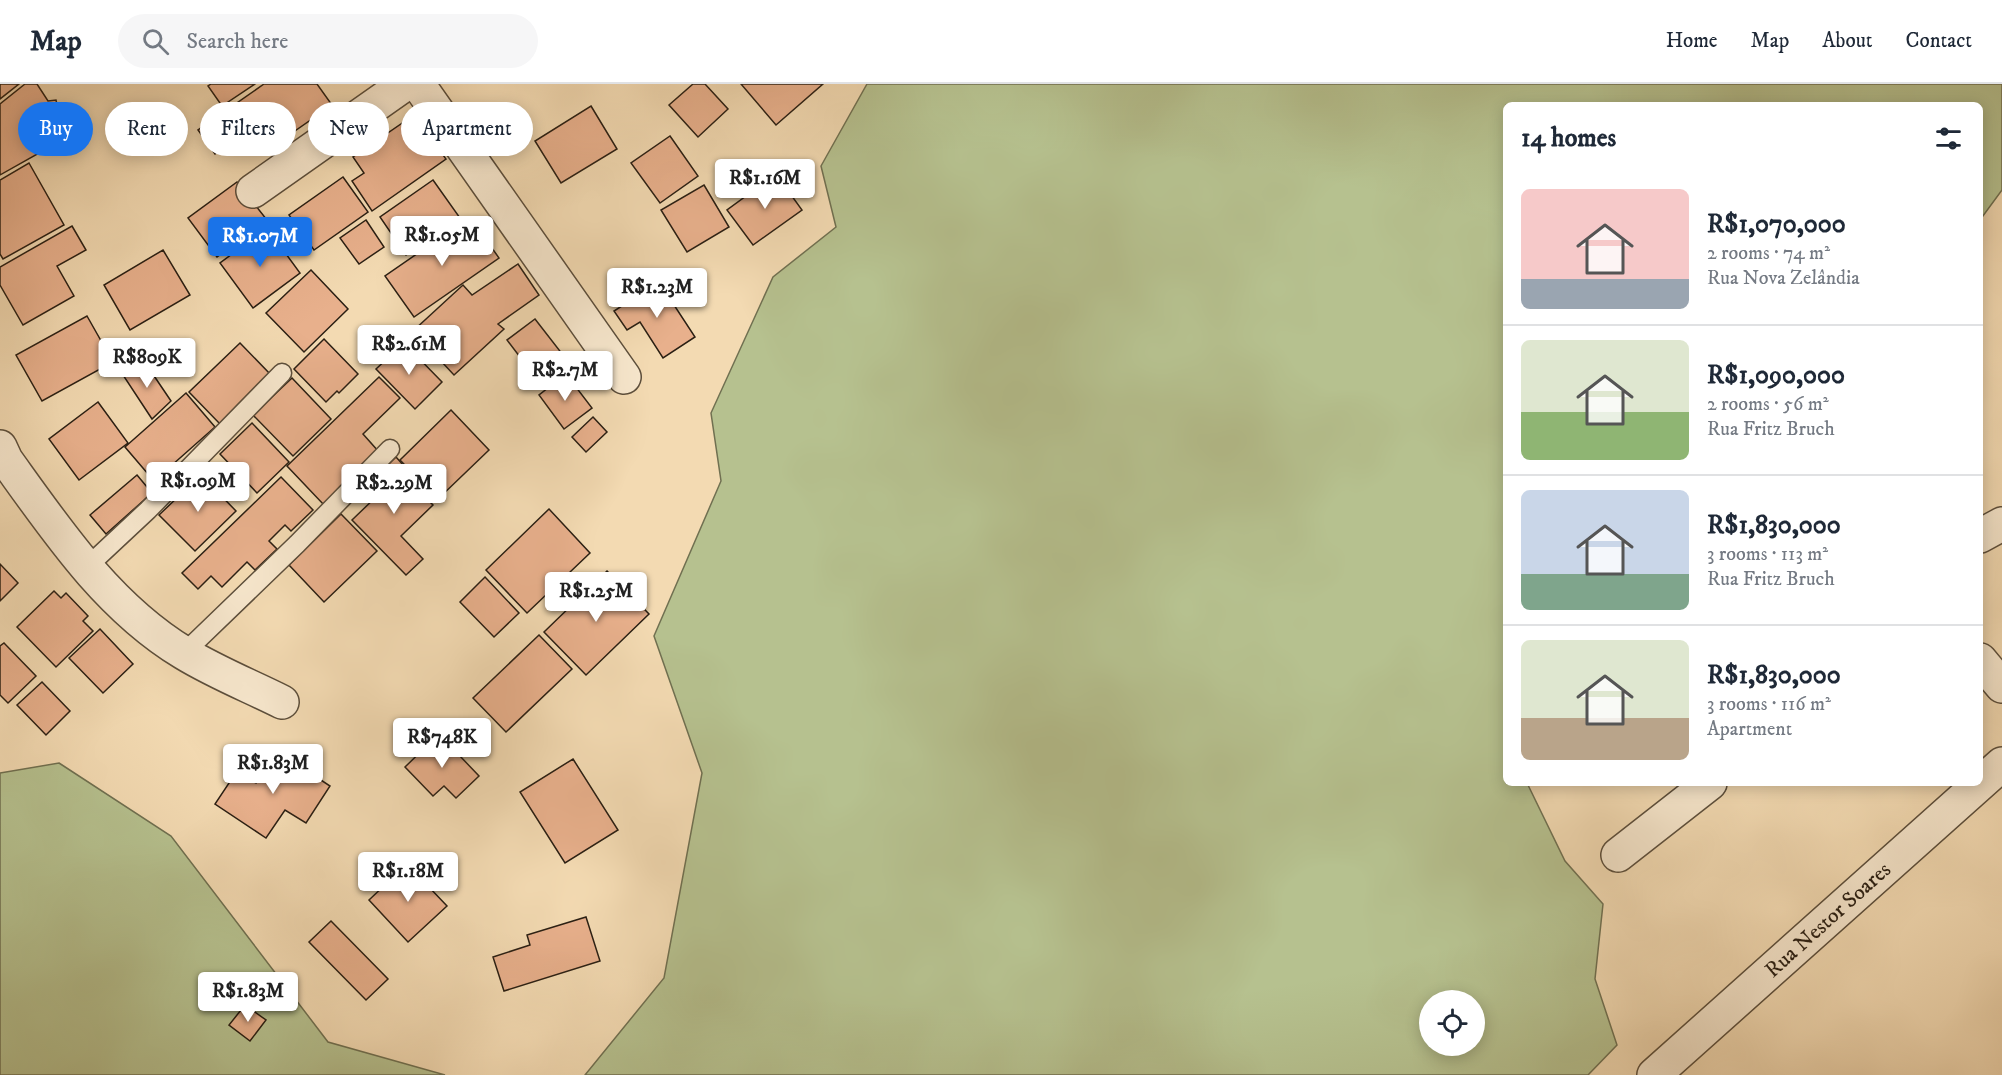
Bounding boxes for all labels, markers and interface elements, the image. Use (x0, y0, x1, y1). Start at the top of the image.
search box (118, 14, 538, 68)
text: Map (30, 24, 82, 59)
icon: search (139, 25, 172, 58)
text: Search here (187, 28, 288, 55)
text: Home (1666, 28, 1718, 54)
text: Map (1751, 28, 1789, 54)
text: About (1822, 28, 1873, 54)
text: Contact (1906, 28, 1972, 54)
chip: Buy (18, 102, 93, 156)
chip: Rent (105, 102, 188, 156)
chip: Filters (200, 102, 296, 156)
chip: New (308, 102, 389, 156)
chip: Apartment (401, 102, 533, 156)
text: 14 homes (1521, 122, 1616, 155)
icon: filters (1932, 122, 1965, 155)
pin: R$1.16M (710, 159, 820, 210)
text: R$1.16M (729, 166, 801, 191)
text: R$1,070,000 (1707, 208, 1846, 241)
icon: home (1569, 213, 1641, 285)
pin: R$1.05M (387, 216, 497, 267)
pin: R$1.07M (205, 217, 315, 268)
text: R$1.05M (404, 223, 480, 248)
text: R$1.07M (222, 224, 298, 249)
text: 2 rooms · 74 m² (1707, 241, 1830, 266)
text: Rua Nova Zelândia (1707, 266, 1860, 291)
pin: R$1.23M (602, 268, 712, 319)
text: R$1.23M (621, 275, 693, 300)
pin: R$2.61M (354, 325, 464, 376)
text: R$2.61M (371, 332, 447, 357)
pin: R$809K (98, 338, 196, 389)
text: R$809K (112, 345, 182, 370)
pin: R$2.7M (516, 351, 614, 402)
text: R$2.7M (532, 358, 598, 383)
text: R$1,090,000 (1707, 359, 1845, 392)
icon: home (1569, 364, 1641, 436)
text: 2 rooms · 56 m² (1707, 392, 1829, 417)
text: Rua Fritz Bruch (1707, 417, 1835, 442)
pin: R$1.09M (143, 462, 253, 513)
pin: R$2.29M (339, 464, 449, 515)
text: R$1.09M (160, 469, 236, 494)
text: R$2.29M (355, 471, 433, 496)
text: R$1,830,000 (1707, 509, 1841, 542)
icon: home (1569, 514, 1641, 586)
text: 3 rooms · 113 m² (1707, 542, 1828, 567)
text: Rua Fritz Bruch (1707, 567, 1835, 592)
pin: R$1.25M (541, 572, 651, 623)
text: R$1.25M (559, 579, 633, 604)
text: R$1,830,000 (1707, 659, 1841, 692)
icon: home (1569, 664, 1641, 736)
text: 3 rooms · 116 m² (1707, 692, 1831, 717)
text: Apartment (1707, 717, 1792, 742)
pin: R$748K (393, 718, 491, 769)
text: R$748K (407, 725, 477, 750)
pin: R$1.83M (218, 744, 328, 795)
text: R$1.83M (237, 751, 309, 776)
pin: R$1.18M (353, 852, 463, 903)
street label: Rua Nestor Soares (1759, 856, 1897, 984)
text: R$1.18M (372, 859, 444, 884)
pin: R$1.83M (193, 972, 303, 1023)
text: R$1.83M (212, 979, 284, 1004)
map controls (1419, 990, 1485, 1056)
button: locate (1419, 990, 1485, 1056)

